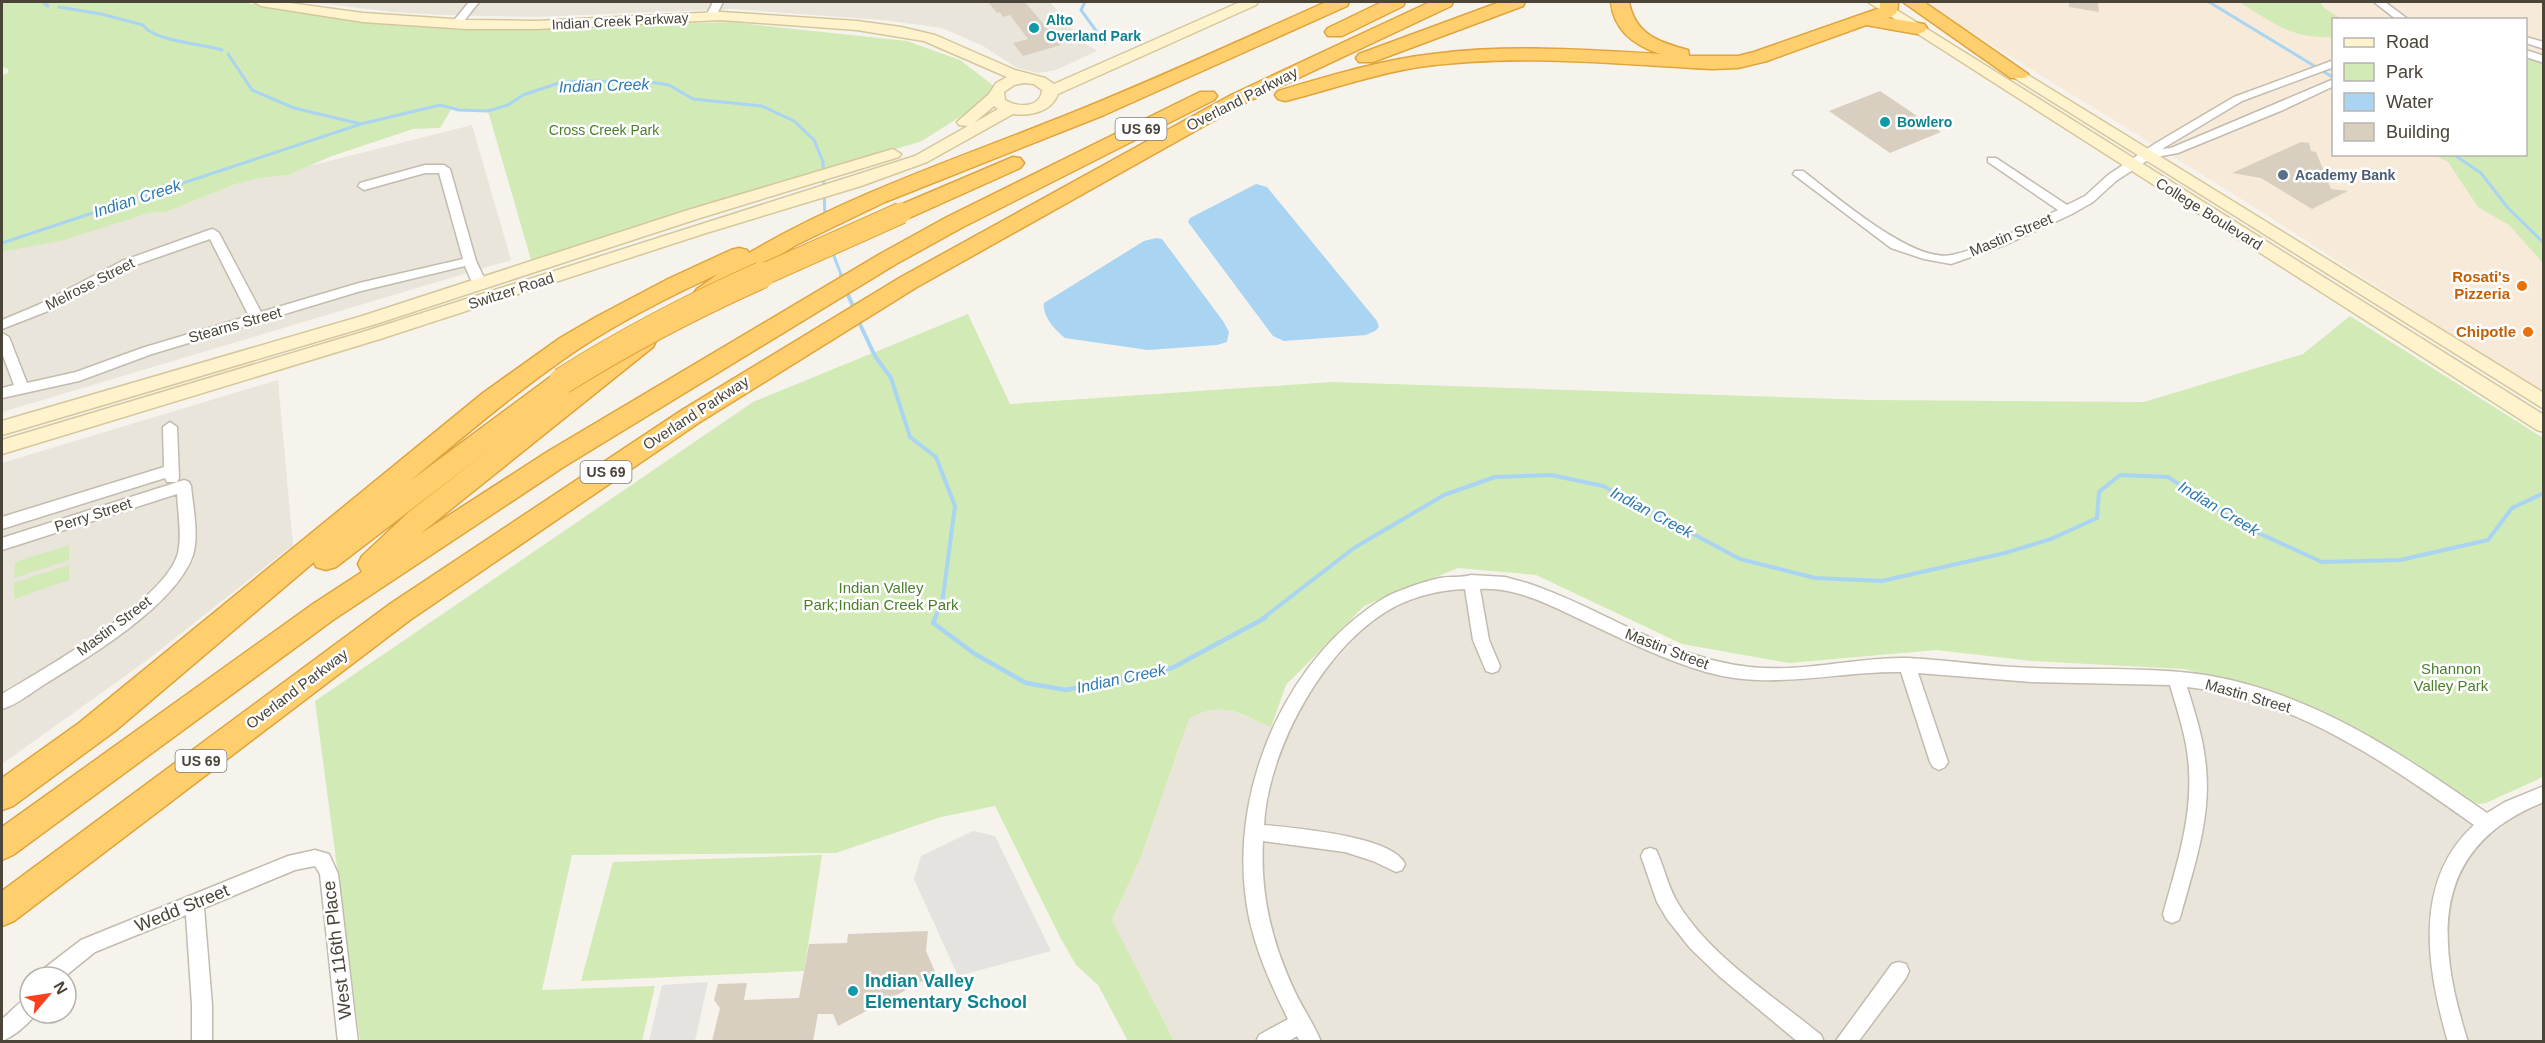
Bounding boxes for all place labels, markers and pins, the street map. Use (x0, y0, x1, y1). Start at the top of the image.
place label: Alto Overland Park (1046, 12, 1141, 44)
marker: Alto Overland Park (1027, 21, 1041, 35)
place label: Bowlero (1897, 114, 1952, 130)
marker: Bowlero (1878, 115, 1892, 129)
place label: Academy Bank (2295, 167, 2396, 183)
marker: Academy Bank (2276, 168, 2290, 182)
place label: Rosati's Pizzeria (2452, 268, 2511, 302)
marker: Rosati's Pizzeria (2515, 279, 2529, 293)
place label: Chipotle (2456, 323, 2516, 340)
marker: Chipotle (2521, 325, 2535, 339)
place label: Indian Valley Elementary School (865, 971, 1027, 1012)
marker: Indian Valley Elementary School (846, 984, 860, 998)

